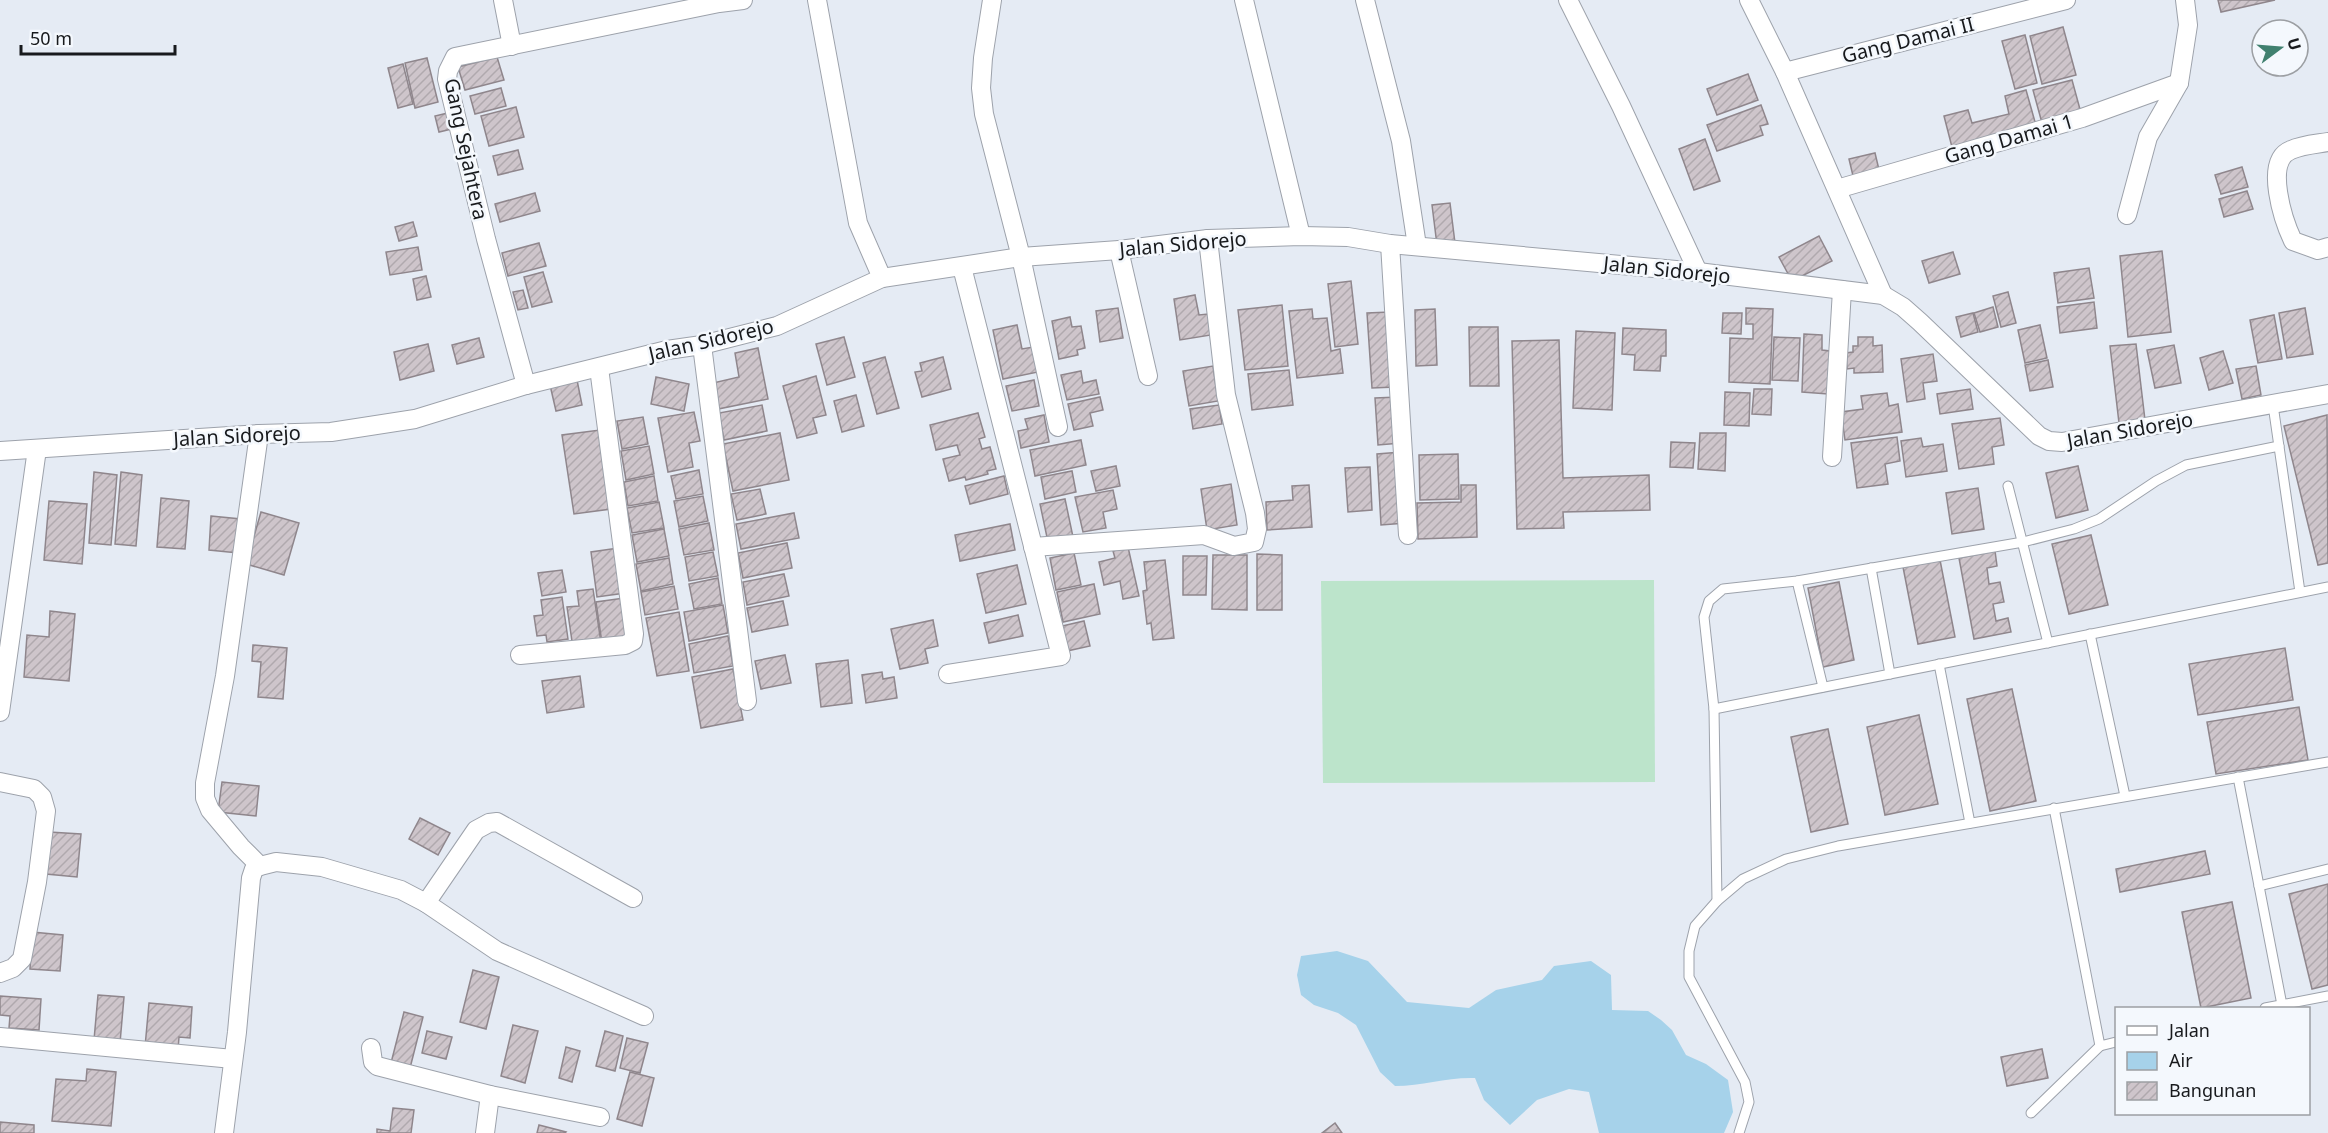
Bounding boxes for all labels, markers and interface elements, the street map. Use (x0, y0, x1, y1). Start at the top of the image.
street label: Gang Damai II (1839, 10, 1977, 69)
scale bar (21, 18, 176, 56)
north arrow (2250, 18, 2310, 78)
text: 50 m (30, 26, 72, 50)
text: U (2282, 35, 2307, 53)
street label: Gang Sejahtera (438, 76, 495, 222)
street label: Gang Damai 1 (1941, 107, 2077, 170)
street label: Jalan Sidorejo (1116, 224, 1248, 263)
street label: Jalan Sidorejo (1600, 249, 1732, 290)
street label: Jalan Sidorejo (644, 312, 776, 367)
street label: Jalan Sidorejo (2063, 405, 2195, 454)
street label: Jalan Sidorejo (171, 419, 301, 452)
legend (2115, 1007, 2310, 1115)
text: Jalan (2167, 1018, 2210, 1042)
text: Air (2169, 1048, 2193, 1072)
text: Bangunan (2169, 1078, 2256, 1102)

